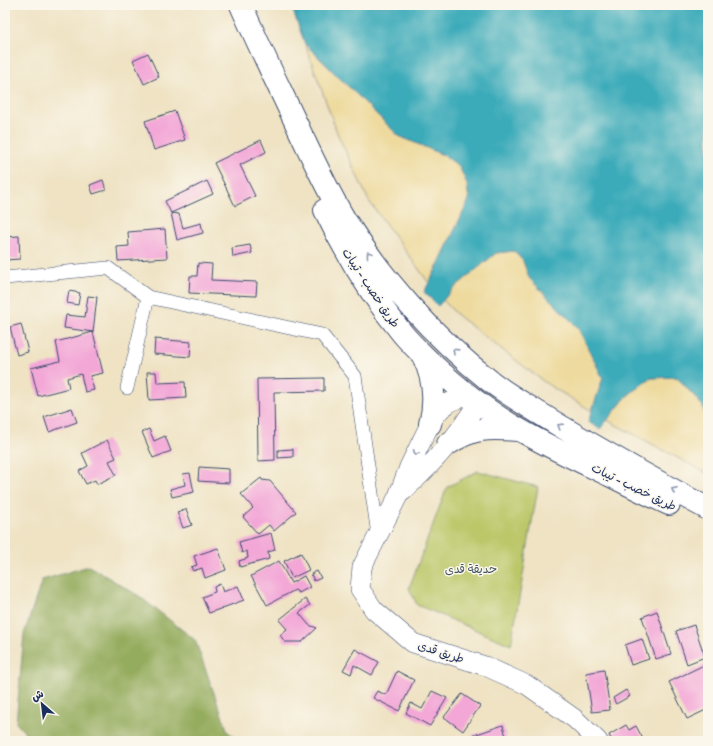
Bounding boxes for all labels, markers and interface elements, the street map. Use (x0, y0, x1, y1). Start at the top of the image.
street label: طريق خصب - تيبات (338, 246, 403, 331)
one-way arrow (367, 251, 374, 258)
one-way arrow (452, 348, 460, 356)
one-way arrow (557, 424, 564, 431)
one-way arrow (412, 450, 420, 457)
street label: طريق خصب - تيبات (589, 460, 679, 515)
one-way arrow (670, 488, 678, 495)
park label: حديقة قدى (445, 562, 497, 576)
street label: طريق قدى (416, 638, 466, 666)
north arrow (22, 684, 62, 724)
text: ش (29, 687, 46, 704)

